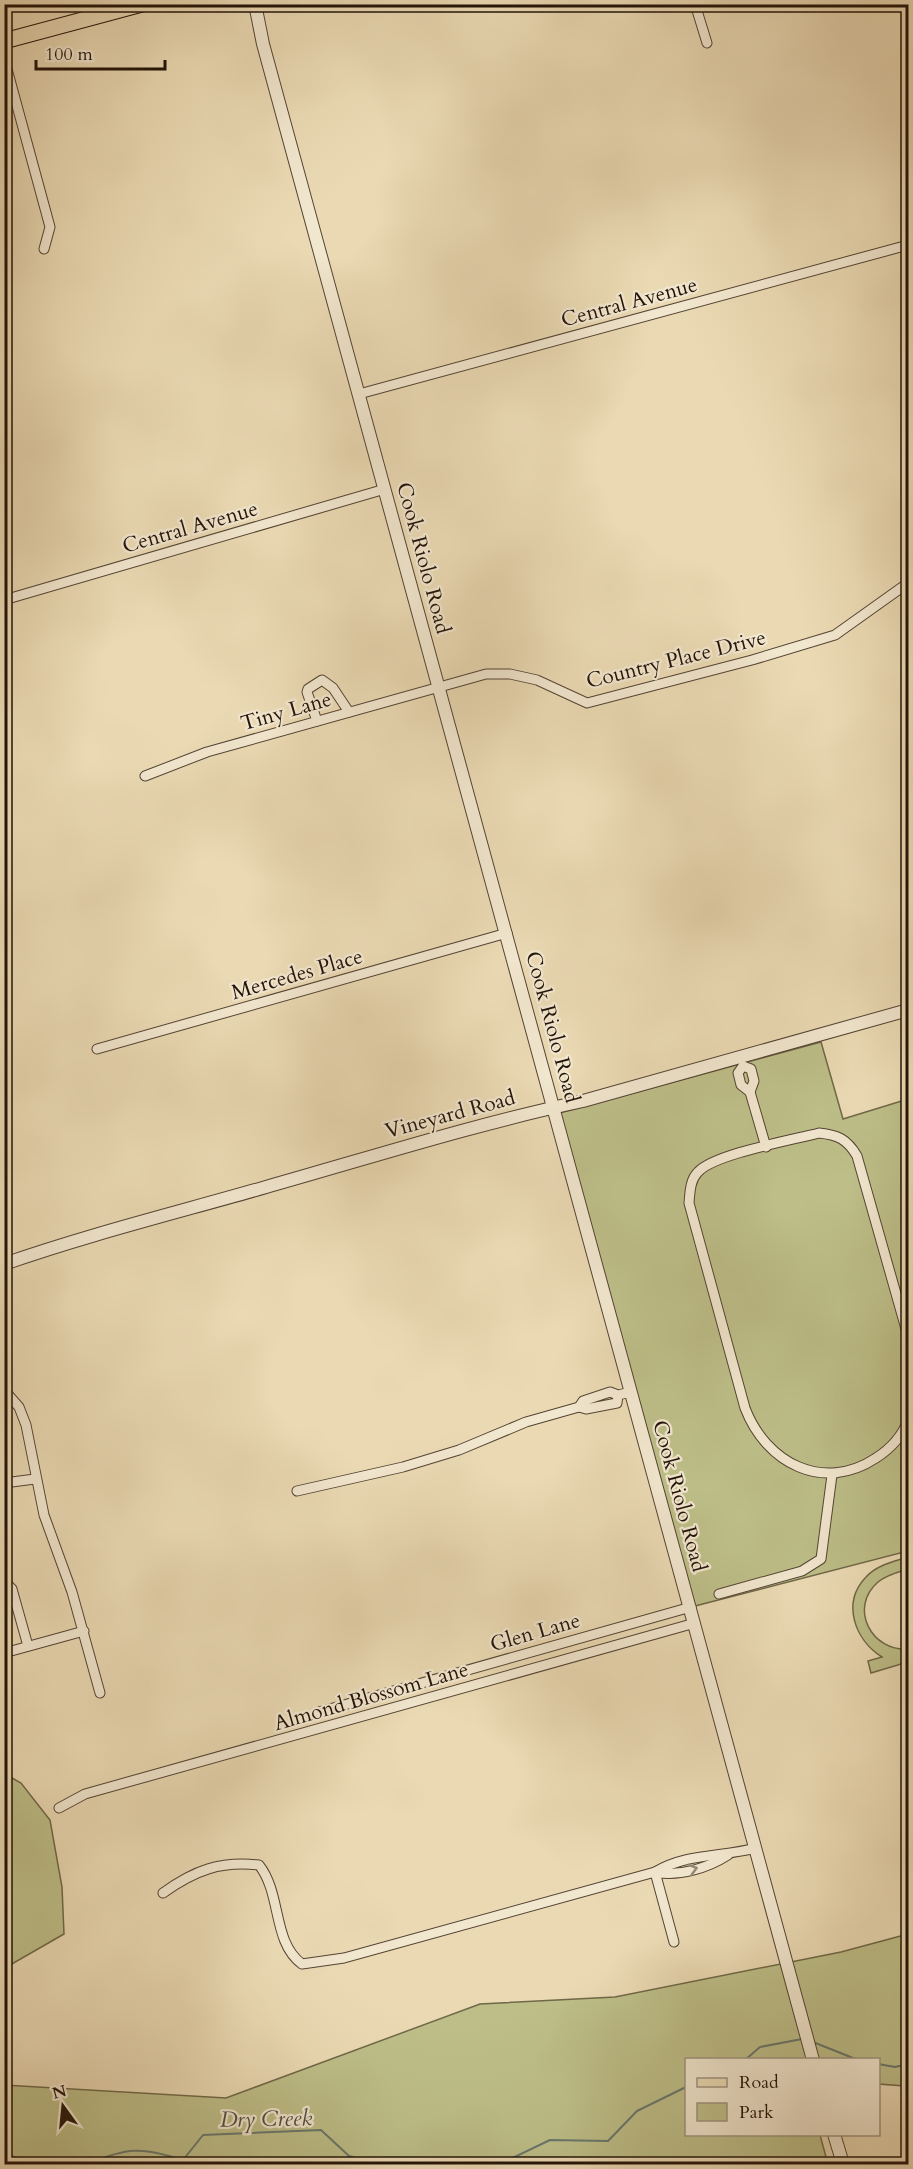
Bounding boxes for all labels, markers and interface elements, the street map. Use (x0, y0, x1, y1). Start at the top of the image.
scale bar (36, 33, 165, 71)
text: 100 m (45, 42, 93, 67)
street label: Central Avenue (558, 270, 700, 335)
street label: Cook Riolo Road (389, 479, 458, 637)
street label: Central Avenue (119, 494, 261, 561)
street label: Country Place Drive (583, 623, 769, 696)
street label: Tiny Lane (237, 685, 335, 738)
street label: Mercedes Place (228, 942, 366, 1007)
street label: Cook Riolo Road (518, 948, 587, 1106)
street label: Vineyard Road (382, 1083, 518, 1146)
street label: Cook Riolo Road (645, 1417, 714, 1575)
street label: Glen Lane (487, 1606, 584, 1659)
street label: Almond Blossom Lane (270, 1655, 472, 1738)
one-way arrow (687, 1864, 698, 1876)
legend (685, 2058, 880, 2136)
text: Road (739, 2070, 779, 2095)
north arrow (33, 2076, 93, 2136)
text: N (50, 2080, 69, 2105)
text: Park (739, 2100, 774, 2125)
water label: Dry Creek (220, 2103, 313, 2135)

